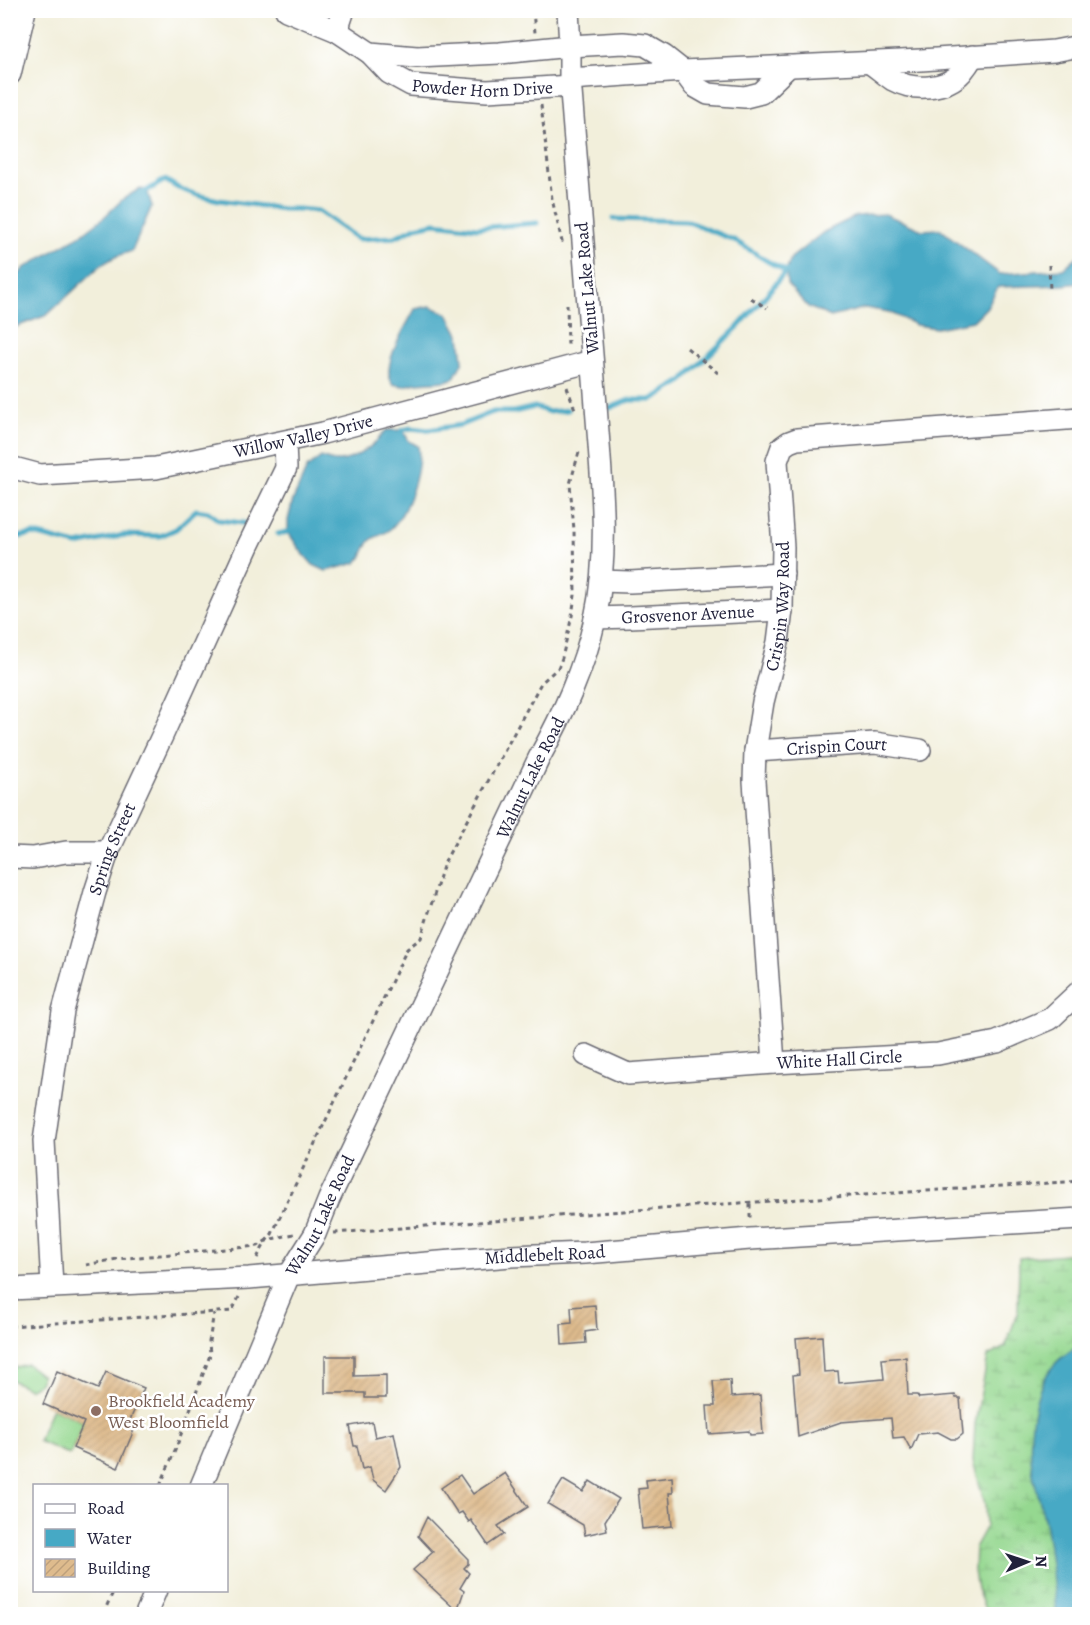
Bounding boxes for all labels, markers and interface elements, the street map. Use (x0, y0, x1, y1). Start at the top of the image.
street label: Powder Horn Drive (411, 73, 554, 103)
street label: Walnut Lake Road (569, 221, 605, 356)
street label: Willow Valley Drive (231, 408, 375, 464)
street label: Crispin Way Road (759, 540, 795, 674)
street label: Grosvenor Avenue (621, 599, 755, 629)
street label: Walnut Lake Road (490, 712, 571, 843)
street label: Crispin Court (786, 731, 889, 761)
street label: Spring Street (83, 799, 141, 898)
street label: White Hall Circle (775, 1044, 903, 1075)
street label: Walnut Lake Road (279, 1151, 360, 1281)
street label: Middlebelt Road (484, 1239, 606, 1270)
place label: Brookfield Academy West Bloomfield (107, 1389, 256, 1434)
marker: Brookfield Academy West Bloomfield (89, 1404, 103, 1418)
legend (33, 1484, 228, 1592)
text: Road (87, 1496, 125, 1520)
text: Water (86, 1526, 132, 1550)
north arrow (997, 1532, 1057, 1592)
text: N (1030, 1555, 1052, 1568)
text: Building (87, 1556, 151, 1580)

